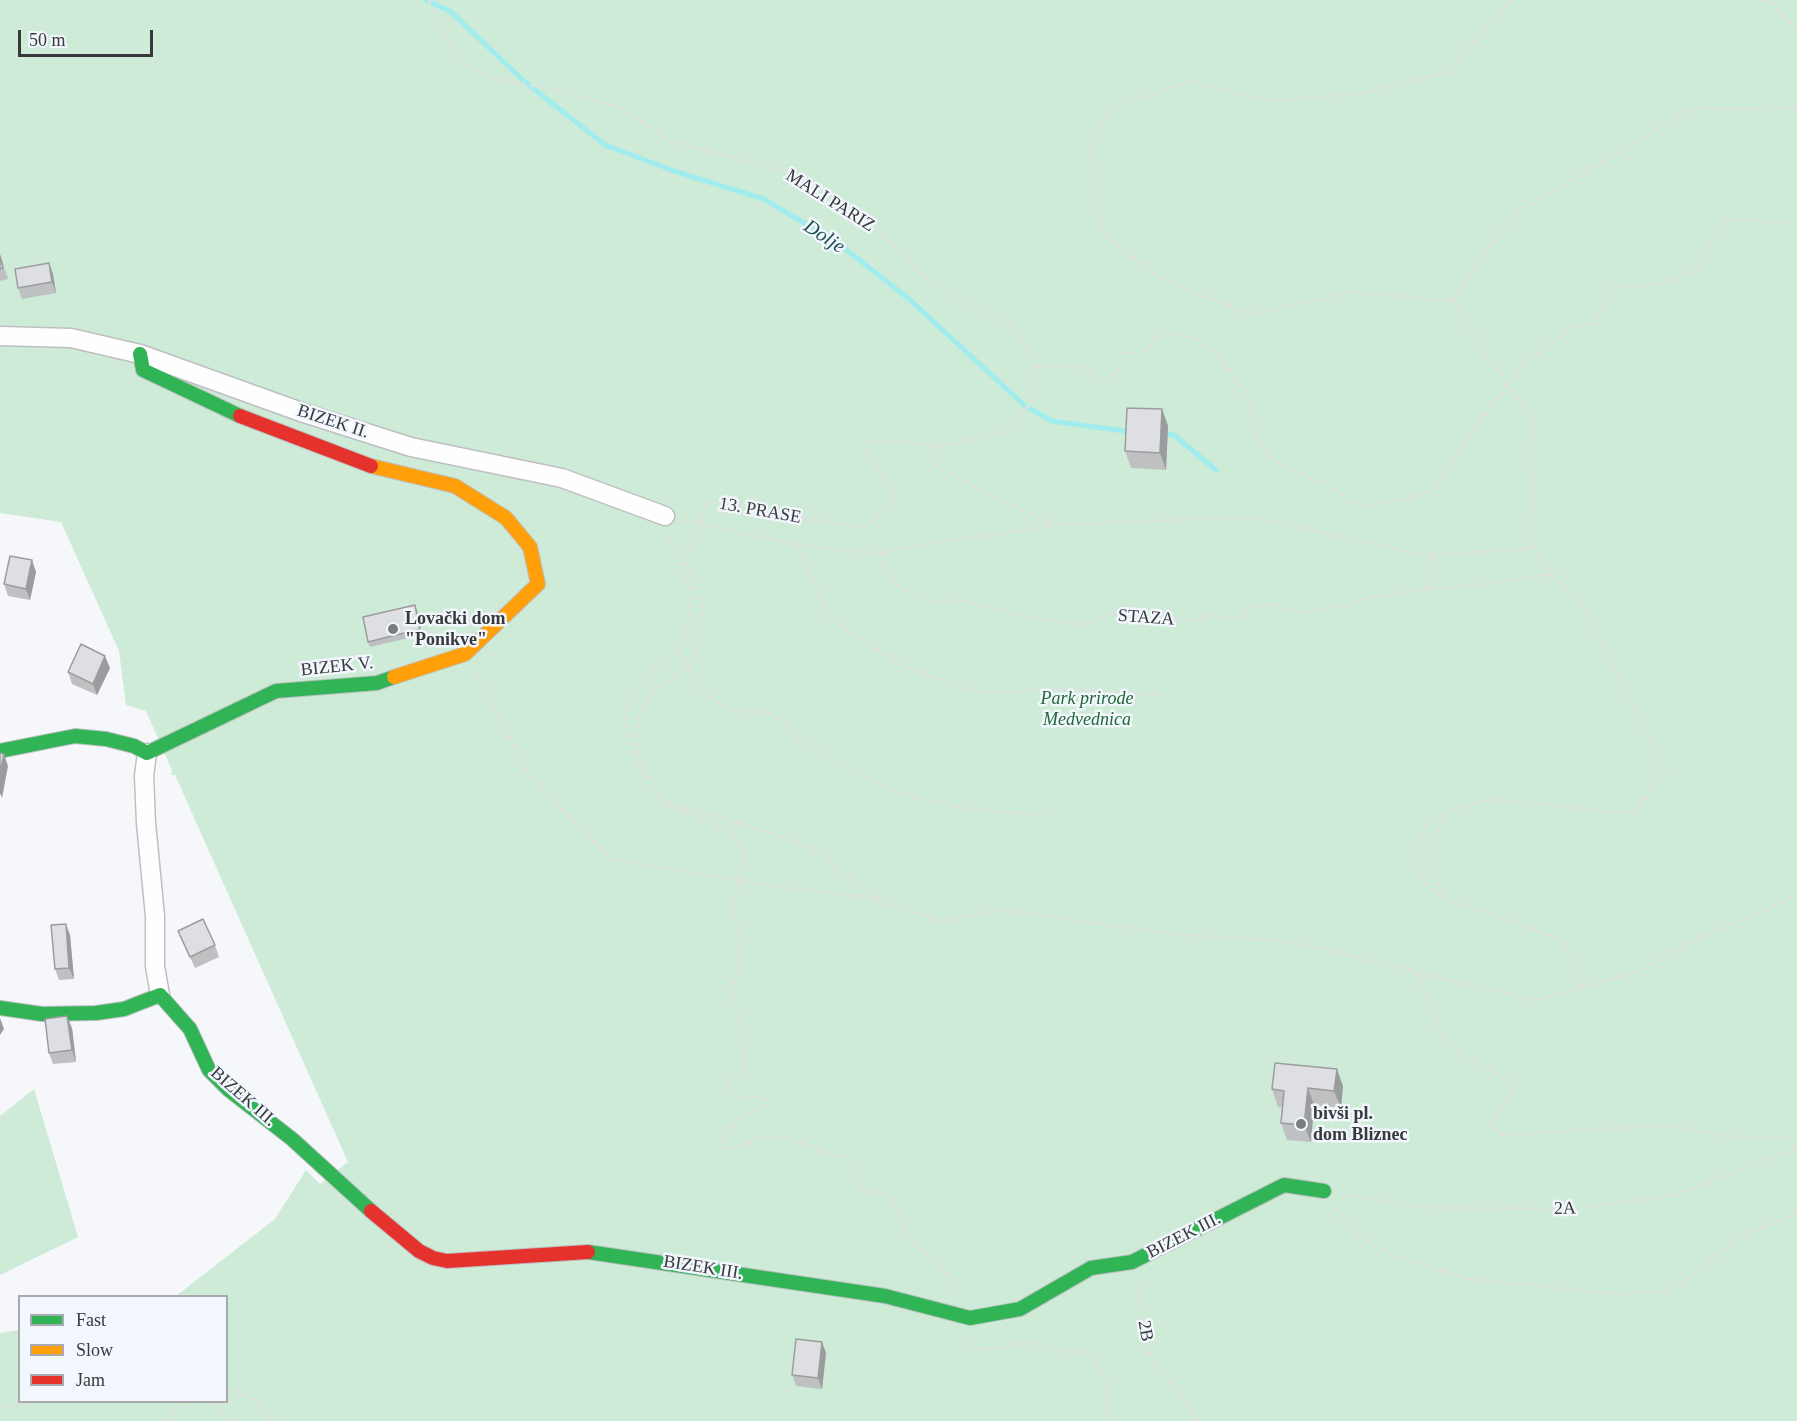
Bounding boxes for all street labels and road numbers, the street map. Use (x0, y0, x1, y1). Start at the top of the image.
street label: MALI PARIZ (782, 165, 878, 237)
street label: BIZEK II. (294, 400, 372, 444)
street label: 13. PRASE (717, 493, 803, 529)
street label: STAZA (1117, 605, 1175, 631)
street label: BIZEK V. (300, 652, 374, 682)
street label: BIZEK III. (206, 1063, 280, 1131)
street label: 2A (1554, 1198, 1576, 1220)
street label: BIZEK III. (1143, 1208, 1225, 1264)
street label: BIZEK III. (662, 1251, 744, 1285)
street label: 2B (1133, 1319, 1157, 1343)

